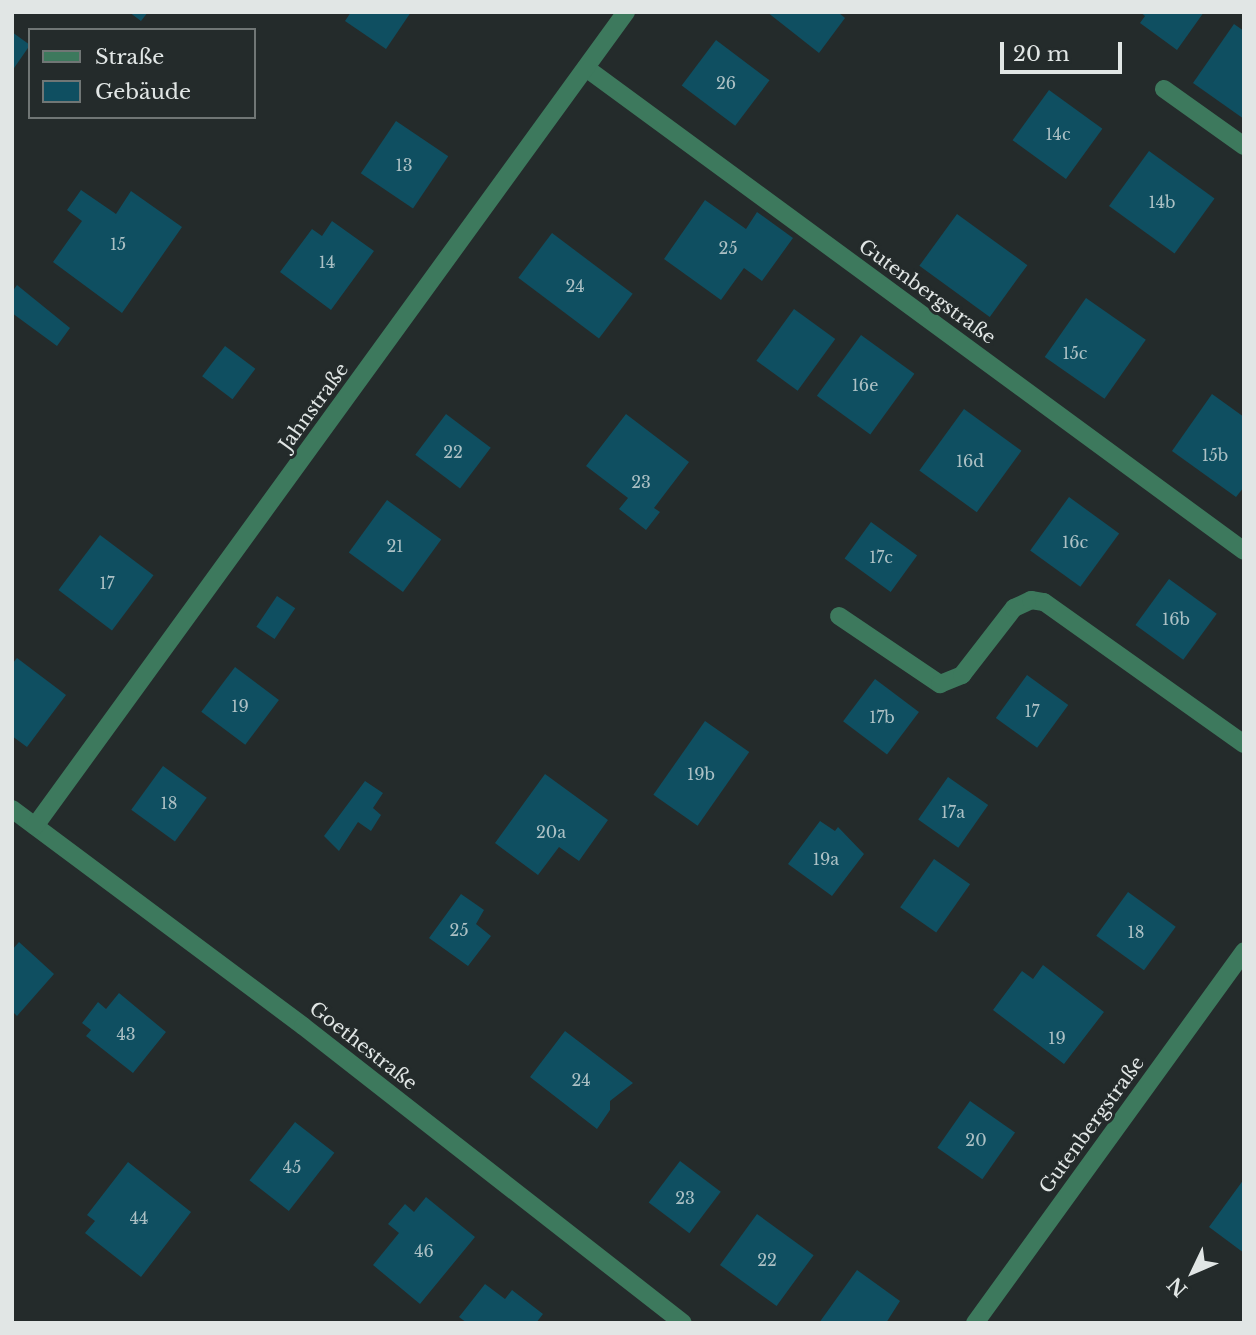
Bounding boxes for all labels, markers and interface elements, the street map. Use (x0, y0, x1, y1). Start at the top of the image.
legend (28, 28, 256, 119)
scale bar (1004, 28, 1126, 72)
text: 20 m (1013, 41, 1070, 67)
text: Straße (95, 44, 164, 70)
house number: 26 (716, 73, 736, 93)
text: Gebäude (95, 79, 191, 105)
house number: 14c (1045, 124, 1071, 144)
house number: 13 (396, 155, 412, 175)
house number: 14b (1149, 192, 1175, 212)
house number: 15 (110, 234, 126, 254)
street label: Gutenbergstraße (854, 235, 1000, 349)
house number: 25 (719, 238, 737, 258)
house number: 14 (319, 252, 335, 272)
house number: 24 (565, 276, 585, 296)
house number: 15c (1063, 343, 1087, 363)
street label: Jahnstraße (275, 359, 353, 455)
house number: 16e (852, 375, 878, 395)
house number: 22 (443, 442, 463, 462)
house number: 15b (1202, 445, 1228, 465)
house number: 16d (956, 451, 984, 471)
house number: 23 (631, 472, 651, 492)
house number: 16c (1062, 532, 1088, 552)
house number: 21 (387, 536, 403, 556)
house number: 17c (869, 547, 893, 567)
house number: 17 (99, 573, 115, 593)
house number: 16b (1162, 609, 1190, 629)
house number: 19 (231, 696, 249, 716)
house number: 17 (1024, 701, 1040, 721)
house number: 17b (869, 707, 895, 727)
house number: 19b (687, 764, 715, 784)
house number: 18 (161, 793, 177, 813)
house number: 17a (941, 802, 965, 822)
house number: 20a (536, 822, 566, 842)
house number: 19a (813, 849, 839, 869)
house number: 25 (450, 920, 468, 940)
house number: 18 (1128, 922, 1144, 942)
street label: Goethestraße (305, 997, 421, 1095)
house number: 43 (116, 1024, 136, 1044)
house number: 19 (1048, 1028, 1066, 1048)
street label: Gutenbergstraße (1035, 1052, 1149, 1198)
house number: 24 (571, 1070, 591, 1090)
house number: 20 (965, 1130, 987, 1150)
house number: 45 (283, 1157, 301, 1177)
house number: 23 (675, 1188, 695, 1208)
house number: 44 (130, 1208, 148, 1228)
north arrow (1158, 1237, 1228, 1307)
house number: 46 (414, 1241, 434, 1261)
house number: 22 (757, 1250, 777, 1270)
text: N (1163, 1273, 1192, 1301)

